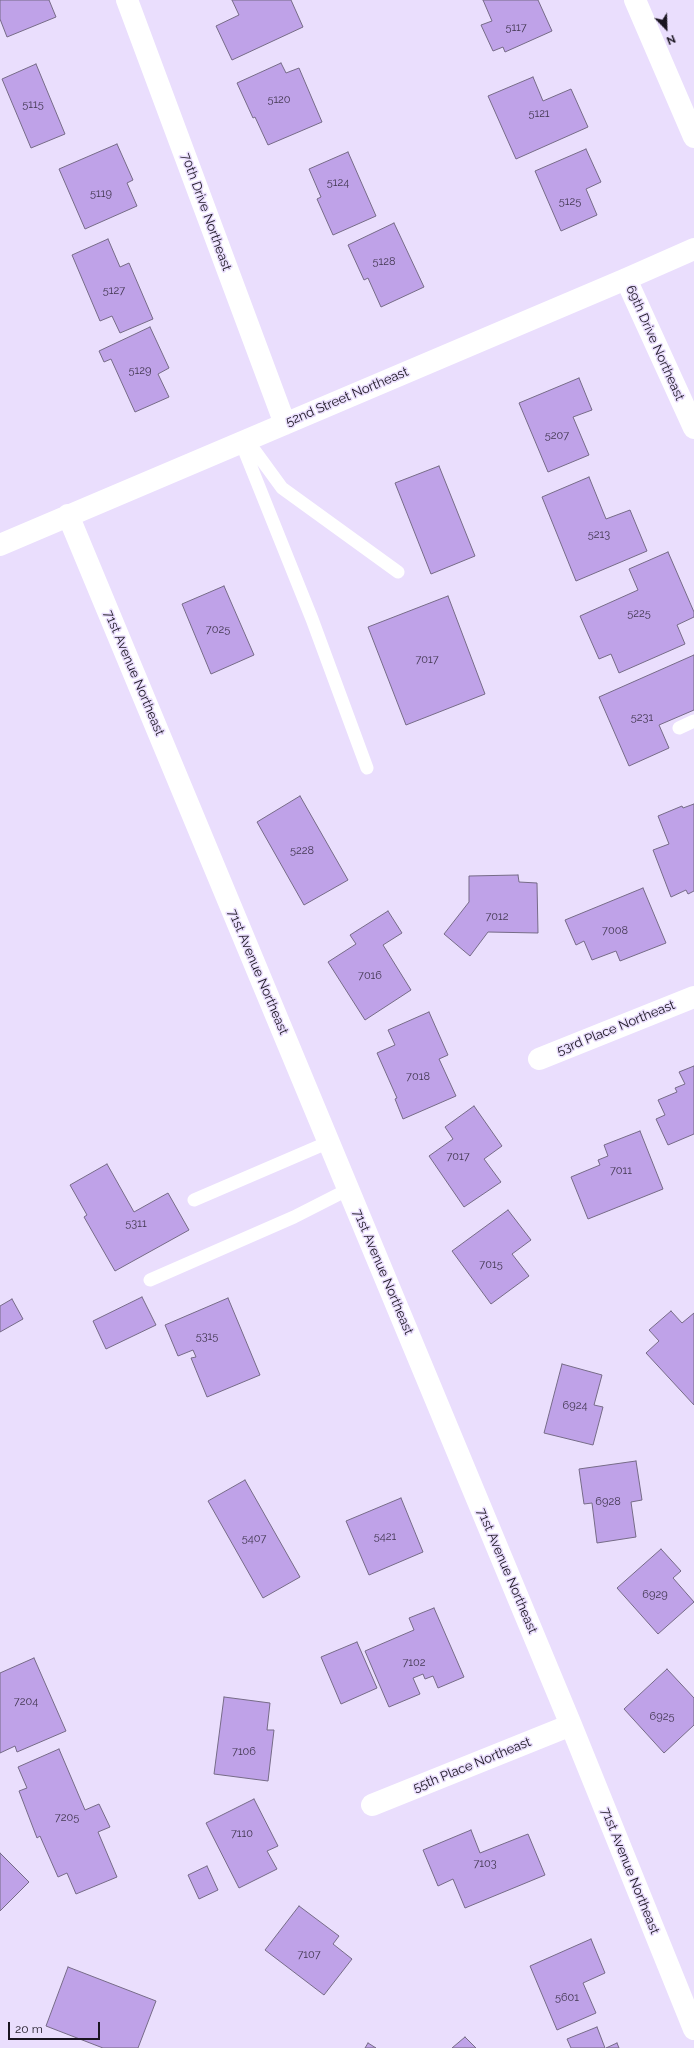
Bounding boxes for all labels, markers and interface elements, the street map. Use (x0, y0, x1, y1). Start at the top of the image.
north arrow (646, 8, 686, 48)
house number: 5117 (505, 21, 527, 35)
text: N (664, 32, 677, 47)
house number: 5120 (267, 93, 291, 107)
house number: 5115 (22, 98, 44, 112)
house number: 5121 (528, 107, 550, 121)
street label: 70th Drive Northeast (177, 151, 235, 273)
house number: 5124 (327, 176, 349, 190)
house number: 5119 (90, 187, 112, 201)
house number: 5125 (559, 195, 581, 209)
house number: 5128 (373, 255, 395, 269)
street label: 69th Drive Northeast (623, 283, 687, 403)
house number: 5127 (103, 284, 125, 298)
house number: 5129 (129, 364, 151, 378)
street label: 52nd Street Northeast (283, 364, 411, 430)
house number: 5207 (545, 429, 569, 443)
house number: 5213 (588, 528, 610, 542)
house number: 5225 (627, 607, 651, 621)
street label: 71st Avenue Northeast (100, 608, 168, 738)
house number: 7025 (206, 623, 230, 637)
house number: 7017 (415, 653, 439, 667)
house number: 5231 (631, 711, 653, 725)
house number: 5228 (290, 844, 314, 858)
street label: 71st Avenue Northeast (224, 907, 292, 1037)
house number: 7012 (485, 910, 509, 924)
house number: 7008 (602, 924, 628, 938)
house number: 7016 (358, 969, 382, 983)
street label: 53rd Place Northeast (555, 997, 677, 1059)
house number: 7018 (406, 1070, 430, 1084)
house number: 7017 (446, 1150, 470, 1164)
house number: 7011 (610, 1164, 632, 1178)
street label: 71st Avenue Northeast (349, 1207, 417, 1337)
house number: 5311 (125, 1217, 147, 1231)
house number: 7015 (479, 1258, 503, 1272)
house number: 5315 (196, 1330, 218, 1344)
house number: 6924 (563, 1399, 587, 1413)
house number: 6928 (595, 1495, 621, 1509)
street label: 71st Avenue Northeast (473, 1506, 541, 1636)
house number: 5421 (374, 1530, 396, 1544)
house number: 5407 (242, 1532, 266, 1546)
house number: 6929 (642, 1588, 668, 1602)
house number: 7102 (402, 1656, 426, 1670)
house number: 7204 (14, 1695, 38, 1709)
house number: 6925 (650, 1710, 674, 1724)
street label: 55th Place Northeast (411, 1734, 533, 1796)
house number: 7106 (232, 1745, 256, 1759)
street label: 71st Avenue Northeast (597, 1806, 663, 1936)
house number: 7205 (55, 1811, 79, 1825)
house number: 7110 (231, 1827, 253, 1841)
house number: 7103 (473, 1857, 497, 1871)
house number: 7107 (297, 1948, 321, 1962)
house number: 5601 (555, 1991, 579, 2005)
scale bar (10, 2014, 102, 2040)
text: 20 m (15, 2022, 43, 2036)

